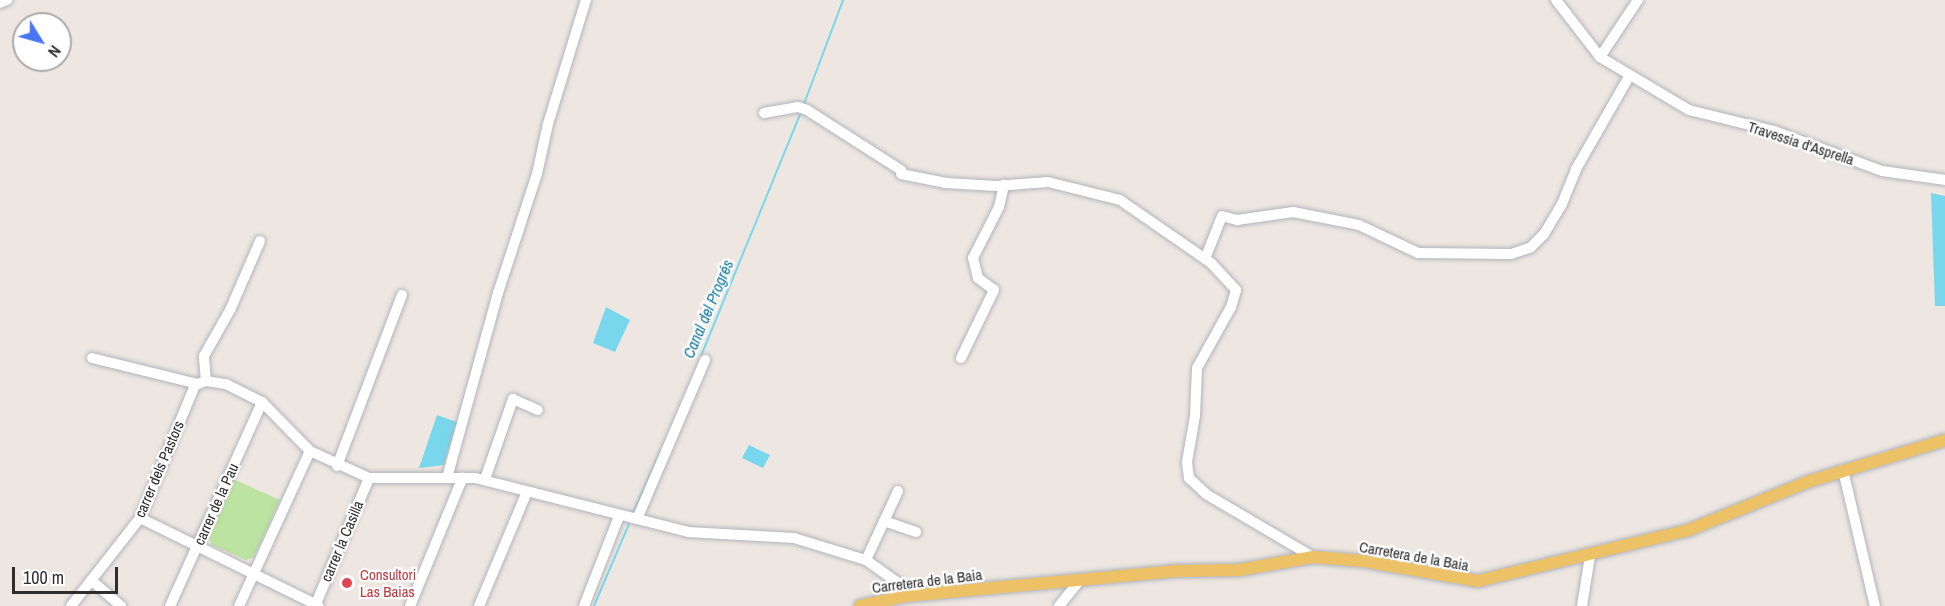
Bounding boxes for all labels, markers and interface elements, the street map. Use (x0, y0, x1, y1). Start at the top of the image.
north arrow (12, 12, 72, 72)
text: N (43, 41, 66, 62)
street label: Travessia d'Asprella (1746, 117, 1856, 169)
water label: Canal del Progrés (679, 257, 737, 361)
street label: carrer dels Pastors (131, 418, 187, 520)
street label: carrer de la Pau (190, 460, 242, 548)
street label: carrer la Casilla (317, 498, 367, 584)
street label: Carretera de la Baia (1358, 538, 1470, 574)
scale bar (15, 555, 122, 593)
text: 100 m (23, 565, 64, 590)
place label: Consultori Las Baias (360, 565, 416, 600)
street label: Carretera de la Baia (871, 565, 983, 597)
marker: Consultori Las Baias (338, 574, 356, 592)

